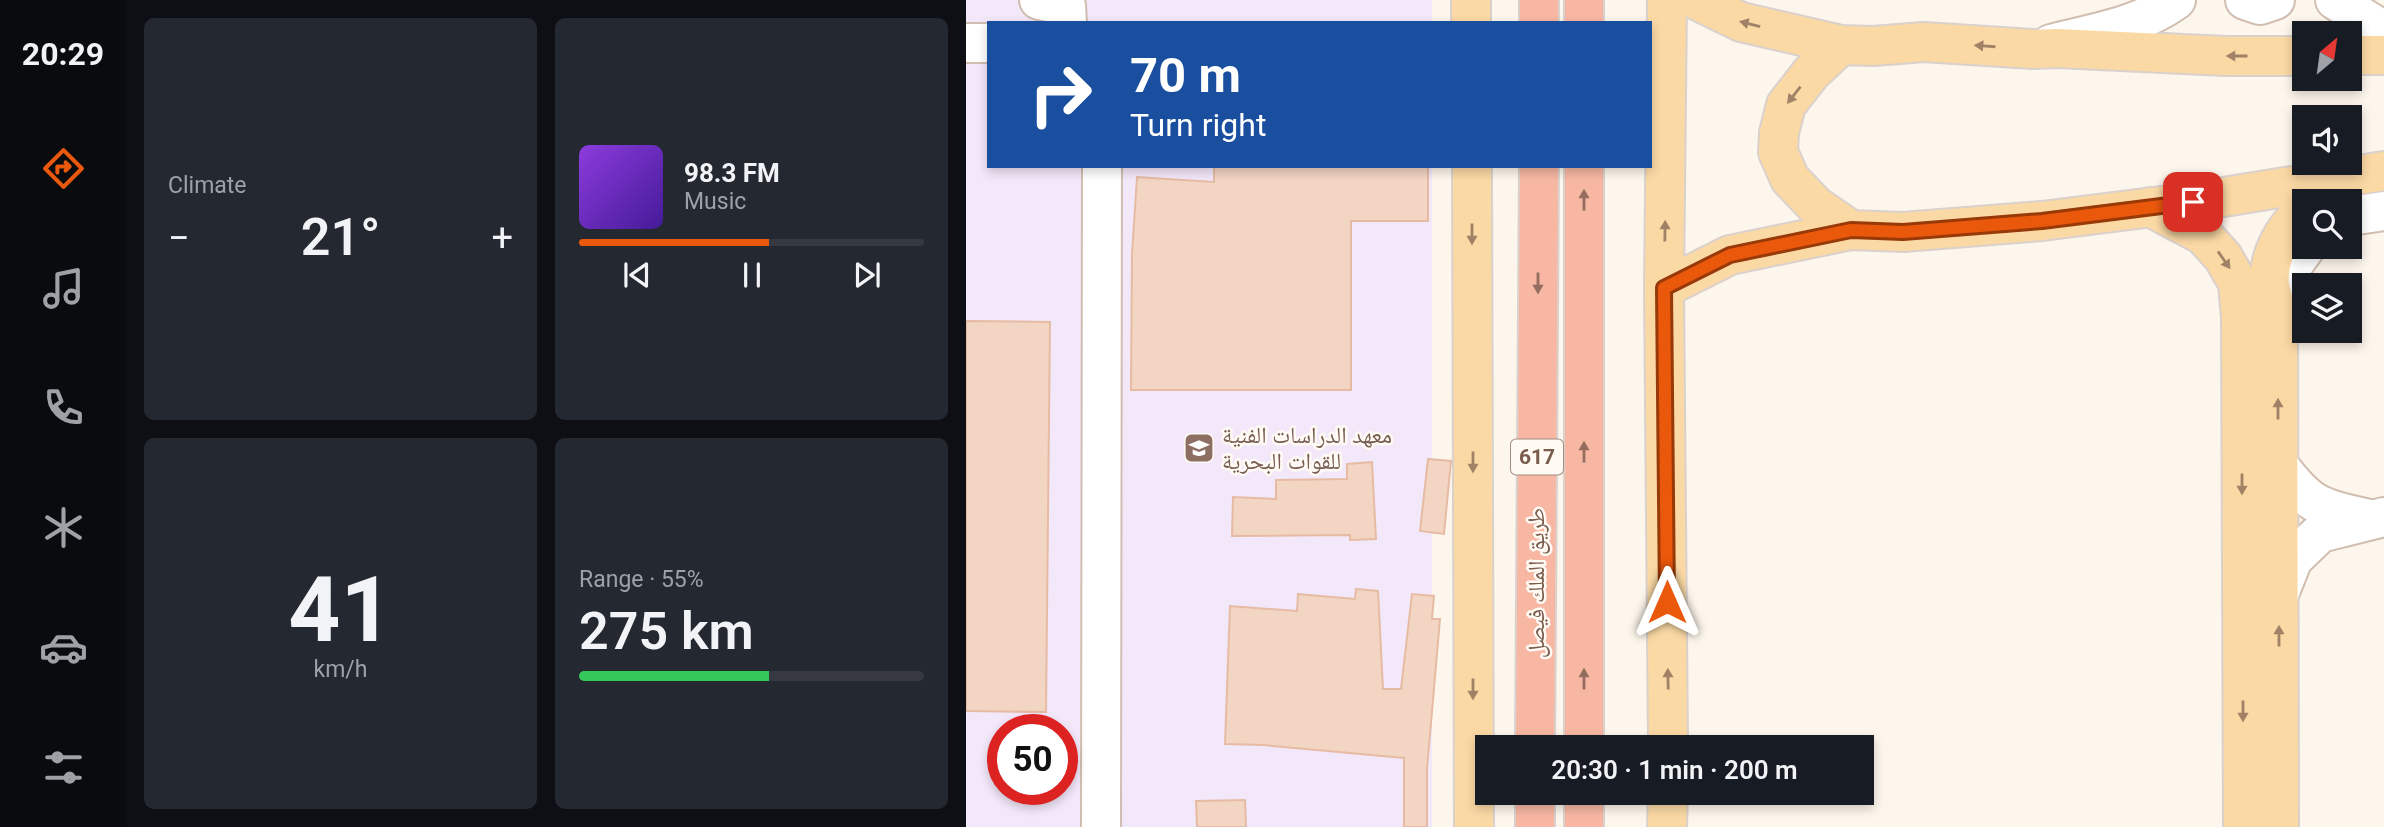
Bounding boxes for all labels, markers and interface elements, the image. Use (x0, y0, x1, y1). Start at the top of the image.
one-way arrow (1739, 18, 1761, 29)
north arrow (2292, 21, 2362, 91)
map controls (2292, 21, 2362, 343)
text: 20:29 (22, 35, 104, 73)
one-way arrow (1974, 40, 1996, 51)
text: 70 m (1130, 47, 1241, 104)
icon: right (1015, 49, 1106, 140)
one-way arrow (2225, 50, 2247, 62)
one-way arrow (1786, 85, 1801, 103)
button: sound (2292, 105, 2362, 175)
text: Turn right (1130, 106, 1266, 144)
icon: directions (39, 144, 88, 193)
text: 98.3 FM (684, 158, 780, 188)
text: Climate (168, 172, 247, 199)
pin (2163, 172, 2223, 232)
icon: arrive (2174, 183, 2212, 221)
text: Music (684, 188, 746, 215)
one-way arrow (1578, 188, 1590, 210)
button: search (2292, 189, 2362, 259)
text: 21° (301, 207, 380, 268)
text: − (168, 216, 190, 260)
text: + (491, 216, 513, 260)
one-way arrow (1659, 220, 1670, 242)
one-way arrow (1466, 224, 1478, 246)
one-way arrow (2217, 251, 2231, 269)
icon: previous (618, 256, 656, 294)
icon: pause (733, 256, 771, 294)
icon: next (848, 256, 886, 294)
icon: music (39, 264, 88, 313)
one-way arrow (1532, 273, 1544, 295)
button: layers (2292, 273, 2362, 343)
icon: phone (39, 383, 88, 432)
one-way arrow (2272, 398, 2284, 420)
place label: معهد الدراسات الفنية للقوات البحرية (1222, 422, 1392, 475)
school or university icon: معهد الدراسات الفنية للقوات البحرية (1182, 431, 1216, 465)
road number: 617 (1511, 440, 1563, 475)
one-way arrow (1578, 440, 1590, 462)
one-way arrow (1467, 451, 1479, 473)
one-way arrow (2236, 473, 2248, 495)
icon: climate (39, 503, 88, 552)
street label: طريق الملك فيصل (1523, 508, 1550, 658)
text: 41 (288, 557, 393, 663)
position arrow (1630, 565, 1704, 639)
text: Range · 55% (579, 566, 704, 593)
text: 275 km (579, 601, 754, 662)
icon: car (39, 623, 88, 672)
one-way arrow (2273, 625, 2285, 647)
text: km/h (314, 656, 368, 683)
one-way arrow (1578, 668, 1590, 690)
one-way arrow (1662, 668, 1674, 690)
one-way arrow (1468, 679, 1479, 701)
one-way arrow (2237, 700, 2249, 722)
speed limit sign: 50 (987, 714, 1078, 805)
icon: filters (39, 743, 88, 792)
text: 20:30 · 1 min · 200 m (1551, 755, 1798, 785)

